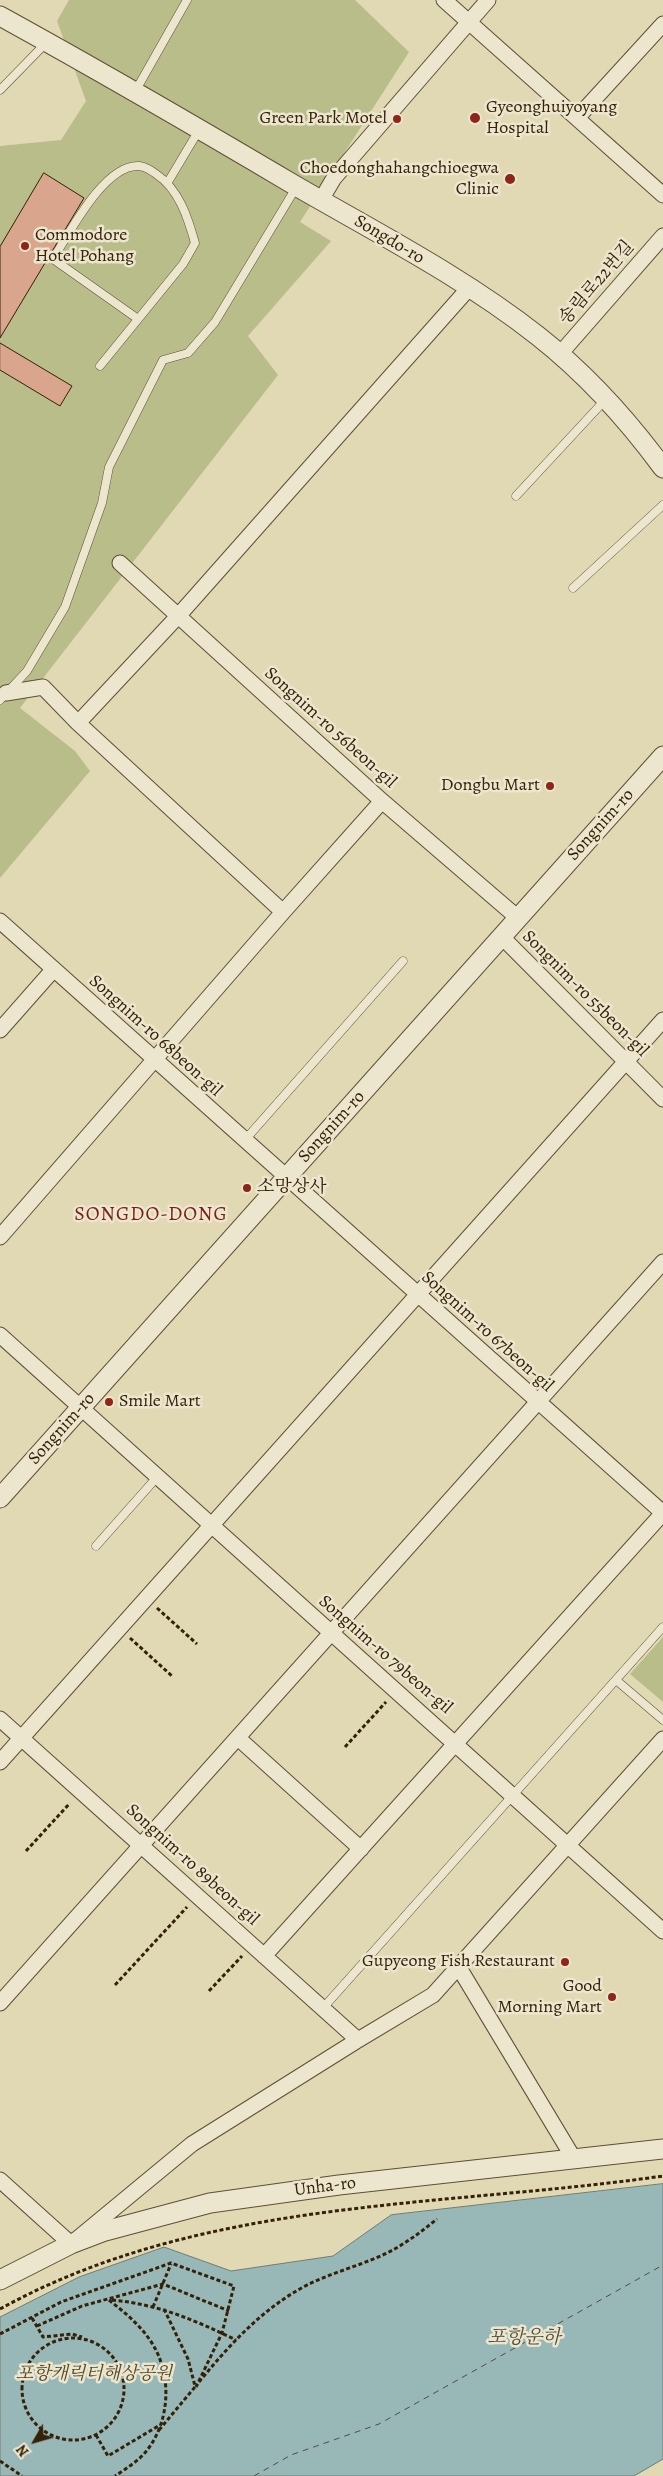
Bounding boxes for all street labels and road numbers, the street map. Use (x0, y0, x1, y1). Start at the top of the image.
street label: Songdo-ro (350, 211, 428, 269)
street label: 송림로22번길 (555, 237, 639, 329)
street label: Songnim-ro 56beon-gil (259, 663, 401, 793)
street label: Songnim-ro (563, 785, 639, 865)
street label: Songnim-ro 55beon-gil (517, 926, 653, 1062)
street label: Songnim-ro 68beon-gil (84, 971, 226, 1101)
street label: Songnim-ro (294, 1087, 370, 1167)
street label: Songnim-ro 67beon-gil (417, 1267, 557, 1397)
street label: Songnim-ro (24, 1389, 100, 1469)
street label: Songnim-ro 79beon-gil (314, 1591, 456, 1719)
street label: Songnim-ro 89beon-gil (121, 1800, 263, 1930)
street label: Unha-ro (293, 2172, 357, 2202)

